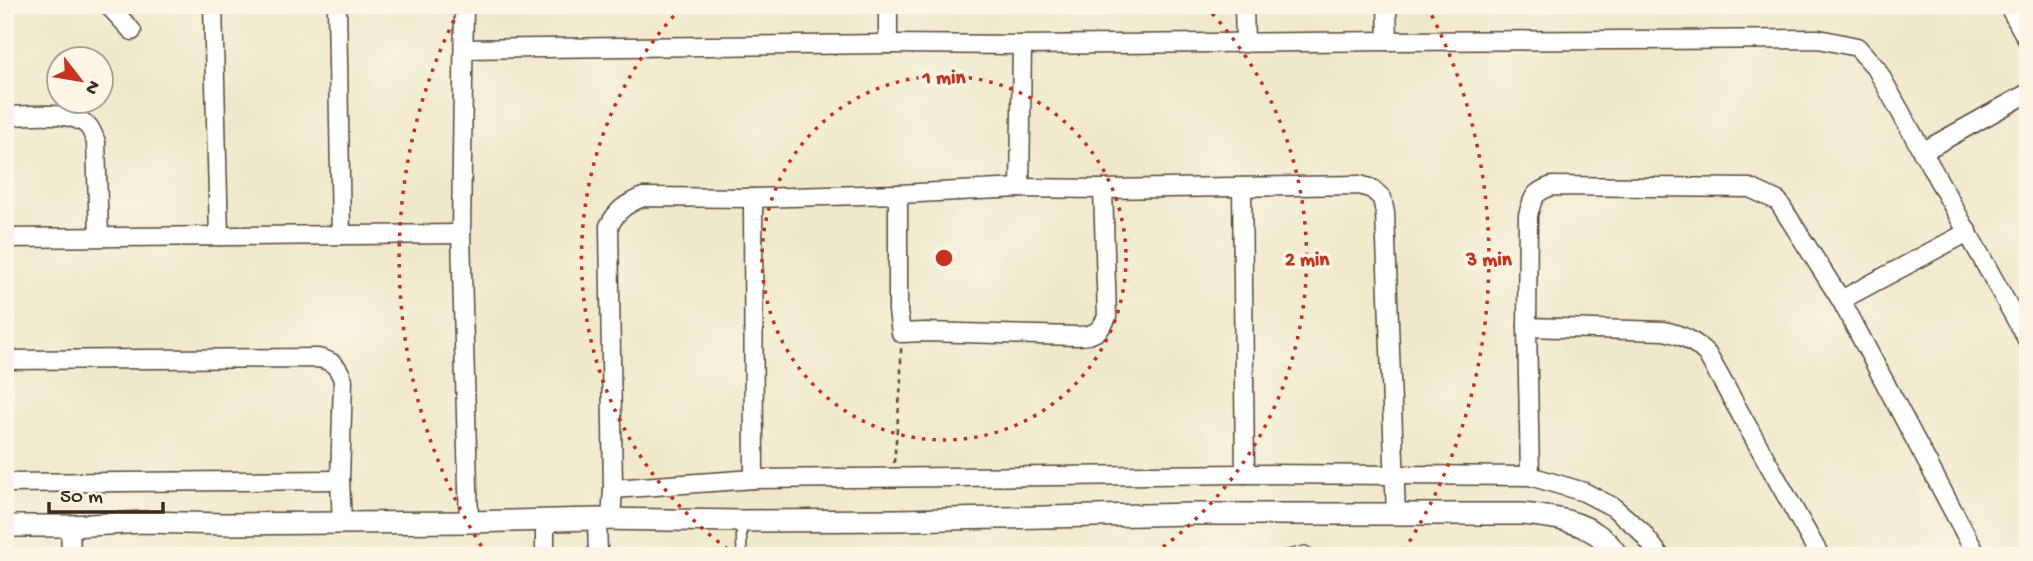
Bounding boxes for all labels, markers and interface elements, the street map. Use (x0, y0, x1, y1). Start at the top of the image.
north arrow (46, 46, 116, 116)
text: 1 min (922, 67, 966, 92)
text: N (79, 76, 105, 98)
centre of rings (932, 246, 956, 270)
text: 2 min (1285, 249, 1330, 274)
text: 3 min (1465, 249, 1513, 274)
scale bar (49, 470, 163, 514)
text: 50 m (60, 486, 103, 511)

